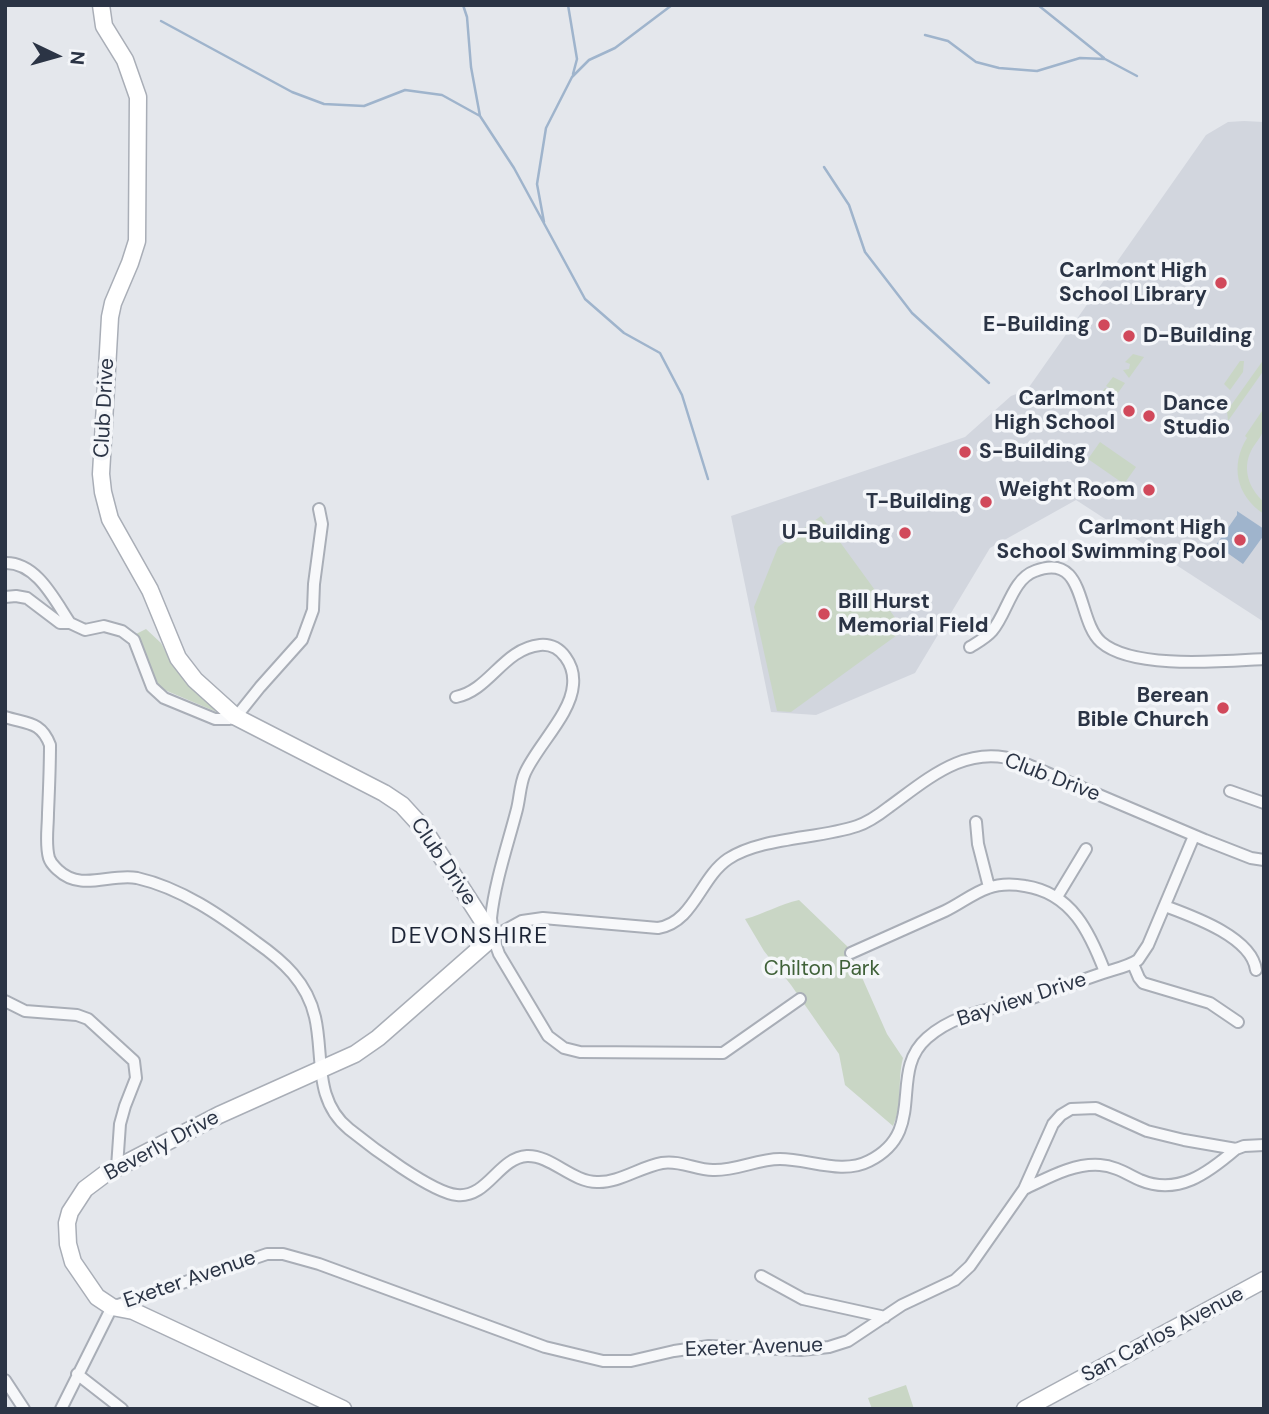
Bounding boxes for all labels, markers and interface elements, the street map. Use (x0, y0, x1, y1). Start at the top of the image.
north arrow (21, 21, 91, 91)
text: N (64, 50, 90, 66)
place label: Carlmont High School Library (1059, 258, 1207, 308)
marker: Carlmont High School Library (1213, 275, 1229, 291)
place label: E-Building (983, 312, 1090, 338)
marker: E-Building (1096, 317, 1112, 333)
place label: D-Building (1143, 323, 1253, 349)
marker: D-Building (1121, 328, 1137, 344)
street label: Club Drive (90, 357, 120, 459)
place label: Carlmont High School (994, 386, 1115, 436)
place label: Dance Studio (1163, 391, 1230, 441)
marker: Carlmont High School (1121, 403, 1137, 419)
marker: Dance Studio (1141, 408, 1157, 424)
place label: S-Building (979, 439, 1086, 465)
marker: S-Building (957, 444, 973, 460)
place label: Weight Room (999, 477, 1135, 503)
marker: Weight Room (1141, 482, 1157, 498)
place label: T-Building (866, 489, 972, 515)
marker: T-Building (978, 494, 994, 510)
place label: Carlmont High School Swimming Pool (996, 515, 1226, 565)
place label: U-Building (782, 520, 891, 546)
marker: U-Building (897, 525, 913, 541)
marker: Carlmont High School Swimming Pool (1232, 532, 1248, 548)
place label: Bill Hurst Memorial Field (838, 589, 988, 639)
marker: Bill Hurst Memorial Field (816, 606, 832, 622)
place label: Berean Bible Church (1077, 683, 1209, 733)
marker: Berean Bible Church (1215, 700, 1231, 716)
street label: Club Drive (1001, 748, 1103, 808)
street label: Club Drive (405, 813, 481, 911)
district label: DEVONSHIRE (392, 923, 548, 951)
park label: Chilton Park (764, 956, 880, 982)
street label: Bayview Drive (954, 967, 1090, 1033)
street label: Beverly Drive (100, 1105, 224, 1187)
street label: Exeter Avenue (121, 1246, 259, 1314)
street label: San Carlos Avenue (1078, 1282, 1248, 1388)
street label: Exeter Avenue (685, 1333, 823, 1363)

